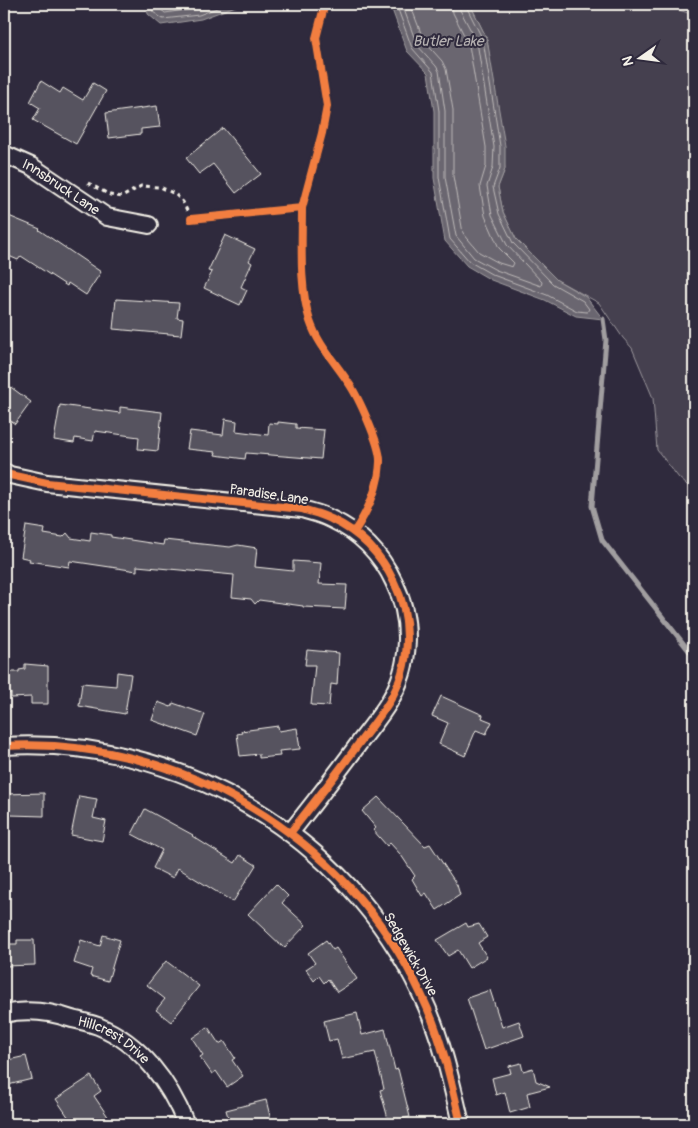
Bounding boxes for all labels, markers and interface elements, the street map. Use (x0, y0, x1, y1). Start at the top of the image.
water label: Butler Lake (413, 32, 485, 51)
north arrow (616, 32, 666, 82)
text: N (618, 54, 637, 68)
street label: Innsbruck Lane (20, 155, 103, 219)
street label: Paradise Lane (228, 481, 310, 508)
street label: Sedgewick Drive (380, 909, 441, 999)
street label: Hillcrest Drive (76, 1013, 153, 1067)

